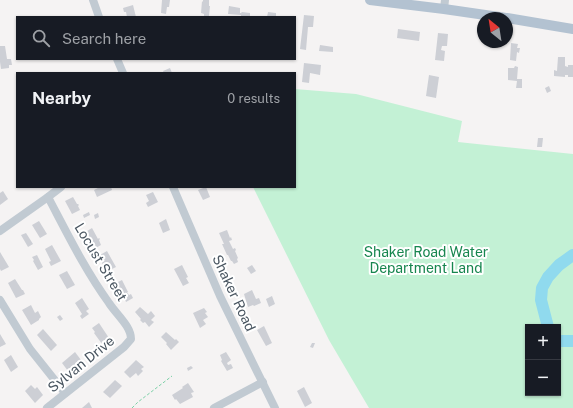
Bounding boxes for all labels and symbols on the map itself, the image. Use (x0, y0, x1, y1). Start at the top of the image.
north arrow (477, 12, 513, 48)
street label: Locust Street (71, 220, 131, 304)
park label: Shaker Road Water Department Land (364, 244, 488, 276)
street label: Shaker Road (209, 252, 259, 334)
street label: Sylvan Drive (45, 332, 117, 396)

